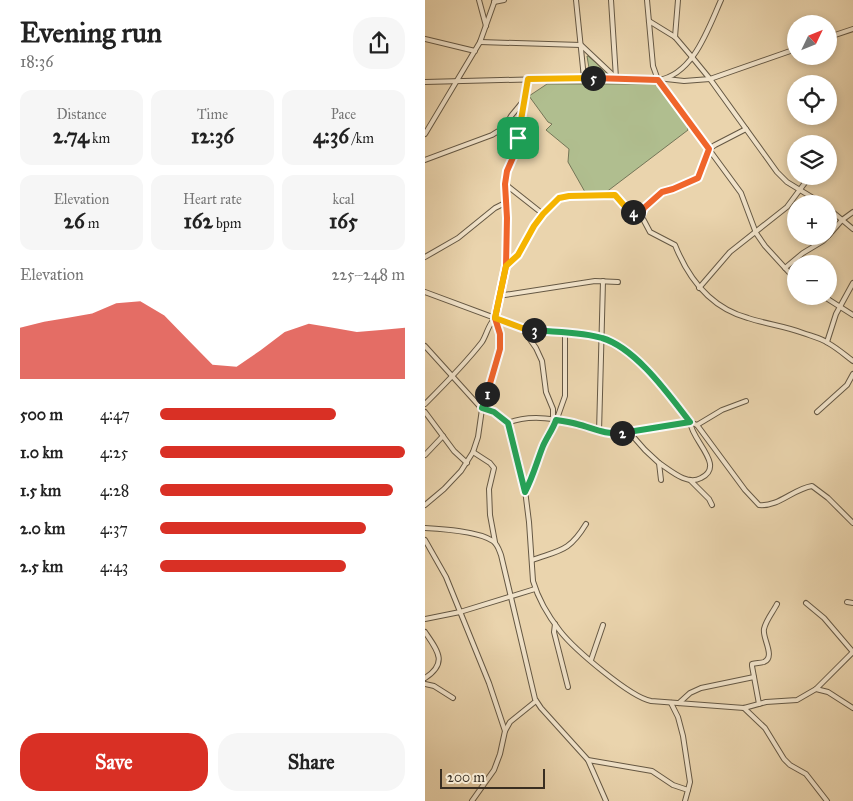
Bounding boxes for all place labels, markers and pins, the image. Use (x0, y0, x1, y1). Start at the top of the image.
pin: 5 (581, 66, 605, 90)
pin (497, 117, 539, 159)
pin: 4 (621, 200, 645, 224)
pin: 3 (521, 318, 547, 342)
pin: 1 (475, 382, 499, 406)
pin: 2 (609, 420, 635, 446)

